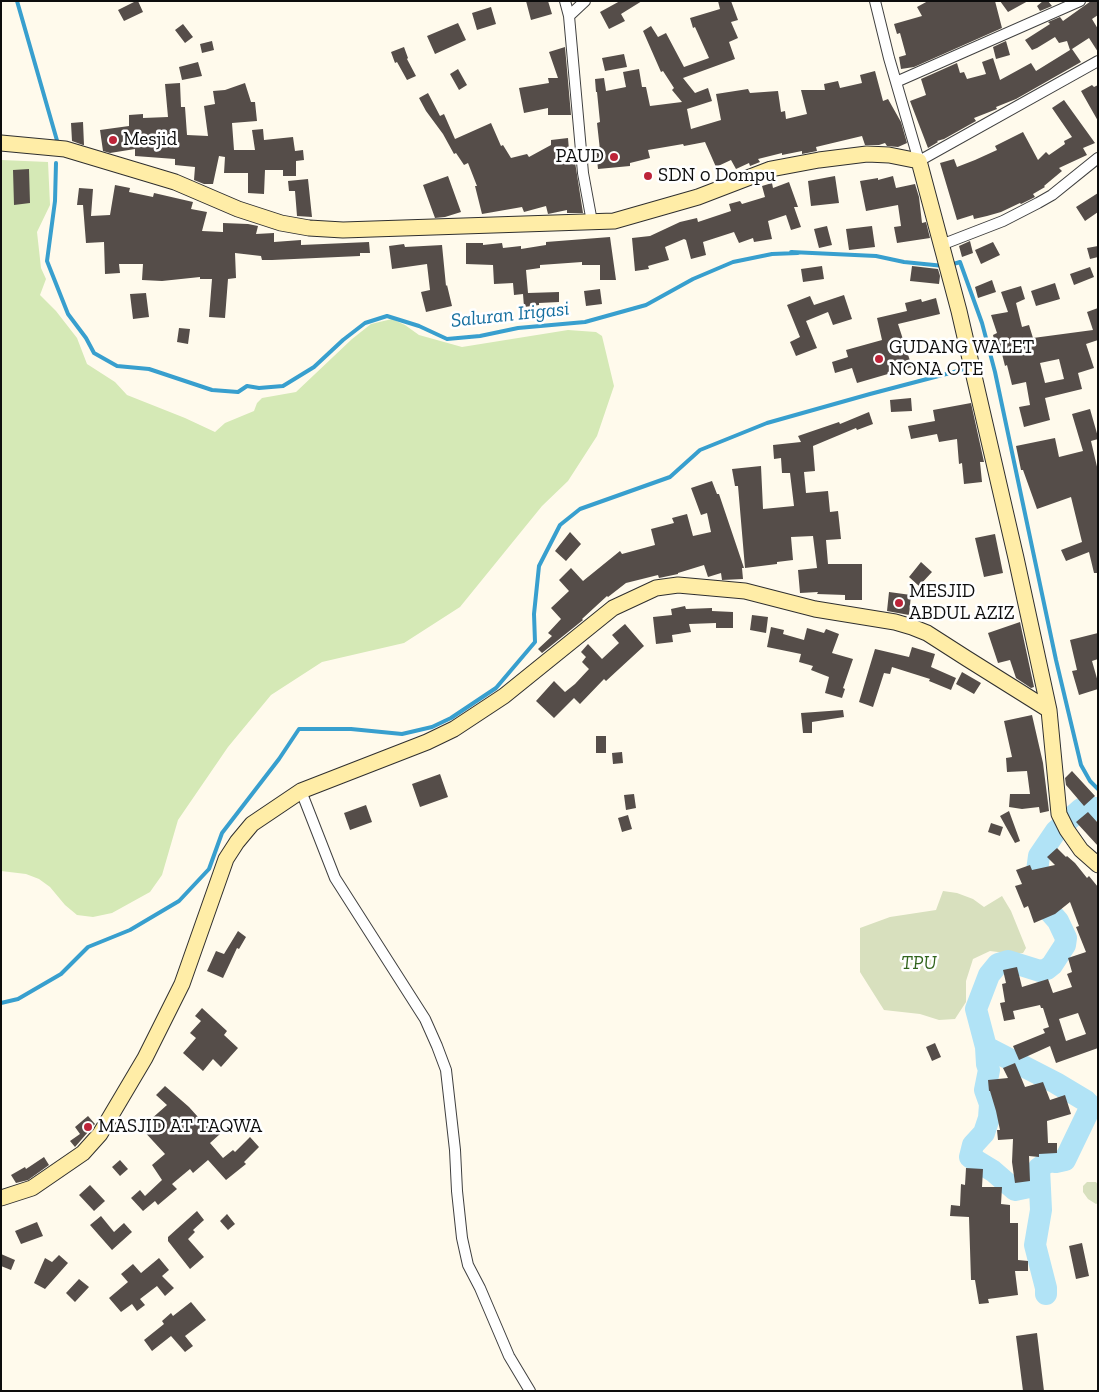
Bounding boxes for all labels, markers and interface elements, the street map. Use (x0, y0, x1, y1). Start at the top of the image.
place label: Mesjid (123, 129, 177, 151)
marker: Mesjid (107, 134, 119, 146)
place label: PAUD (556, 146, 604, 168)
marker: PAUD (608, 151, 620, 163)
place label: SDN 0 Dompu (658, 165, 776, 187)
marker: SDN 0 Dompu (642, 170, 654, 182)
water label: Saluran Irigasi (450, 297, 570, 333)
place label: GUDANG WALET NONA OTE (889, 337, 1034, 381)
marker: GUDANG WALET NONA OTE (873, 353, 885, 365)
place label: MESJID ABDUL AZIZ (909, 581, 1015, 625)
marker: MESJID ABDUL AZIZ (893, 597, 905, 609)
park label: TPU (901, 953, 937, 975)
place label: MASJID AT TAQWA (98, 1116, 262, 1138)
marker: MASJID AT TAQWA (82, 1121, 94, 1133)

